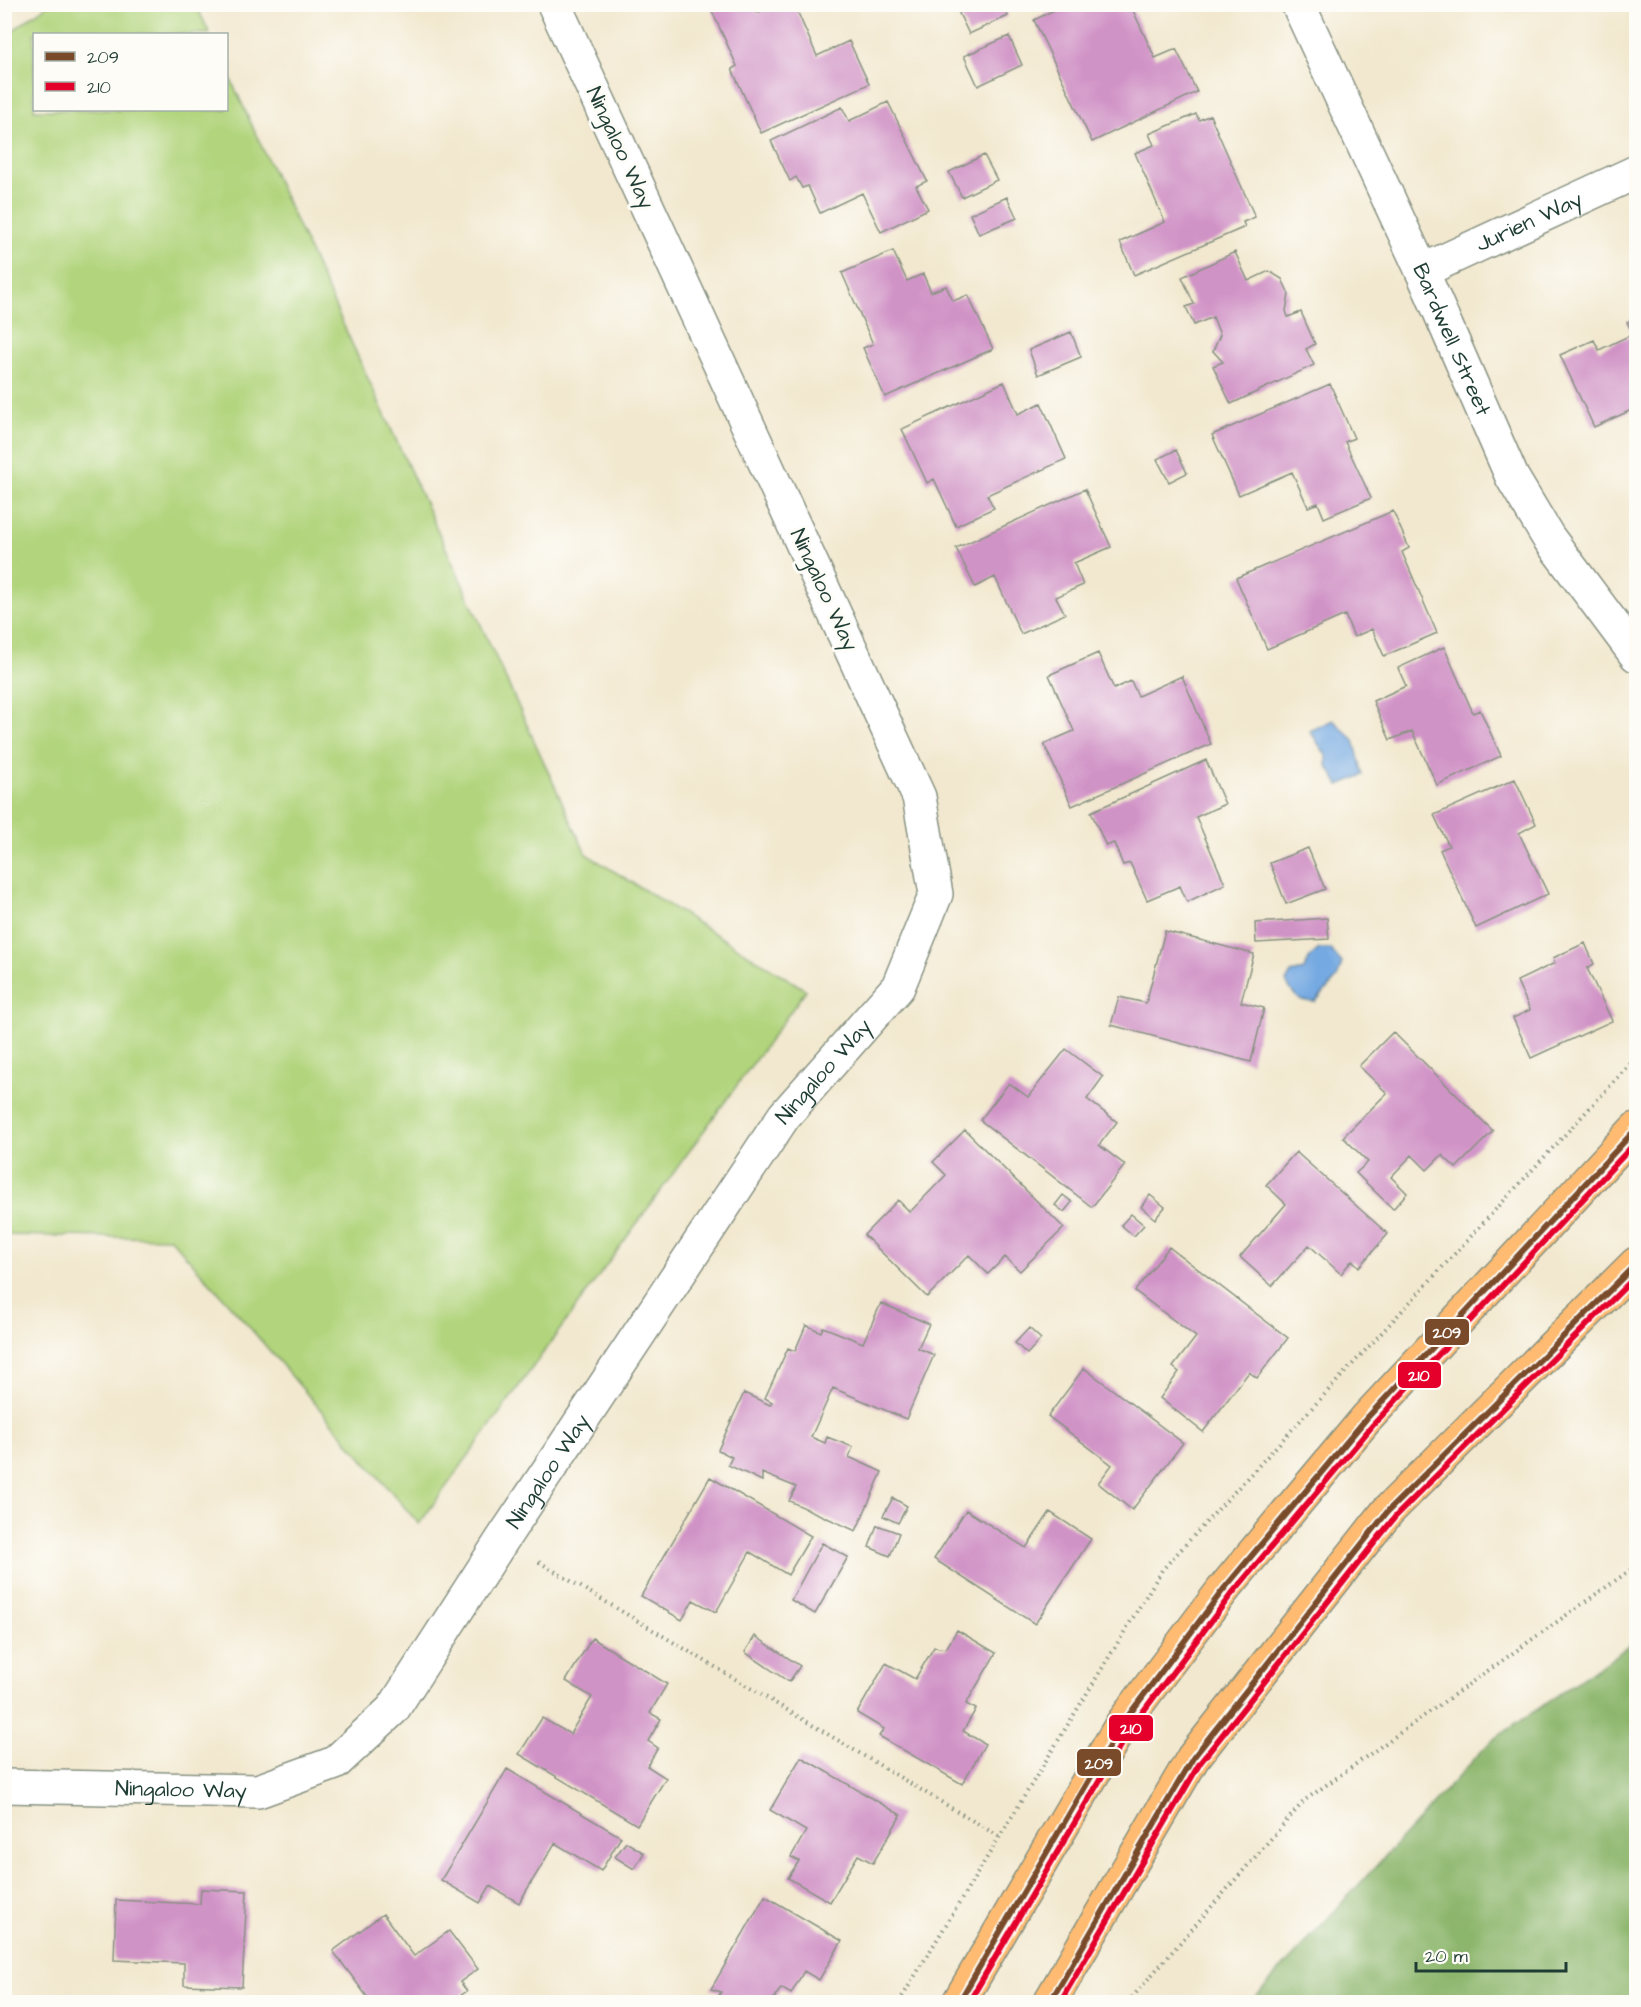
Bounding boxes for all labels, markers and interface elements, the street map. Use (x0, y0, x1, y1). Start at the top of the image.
legend (33, 33, 228, 111)
text: 209 (87, 45, 119, 70)
text: 210 (87, 75, 111, 100)
street label: Ningaloo Way (577, 82, 662, 215)
street label: Jurien Way (1471, 183, 1588, 259)
street label: Bardwell Street (1405, 258, 1499, 421)
street label: Ningaloo Way (781, 524, 866, 657)
street label: Ningaloo Way (768, 1012, 879, 1131)
line badge: 209 (1424, 1318, 1470, 1346)
text: 209 (1432, 1322, 1461, 1344)
line badge: 210 (1397, 1361, 1442, 1389)
text: 210 (1407, 1365, 1430, 1387)
street label: Ningaloo Way (498, 1408, 598, 1535)
line badge: 210 (1108, 1714, 1154, 1742)
text: 210 (1119, 1718, 1142, 1740)
line badge: 209 (1076, 1748, 1122, 1777)
text: 209 (1084, 1753, 1113, 1775)
street label: Ningaloo Way (115, 1773, 247, 1807)
scale bar (1416, 1935, 1566, 1973)
text: 20 m (1425, 1944, 1468, 1969)

